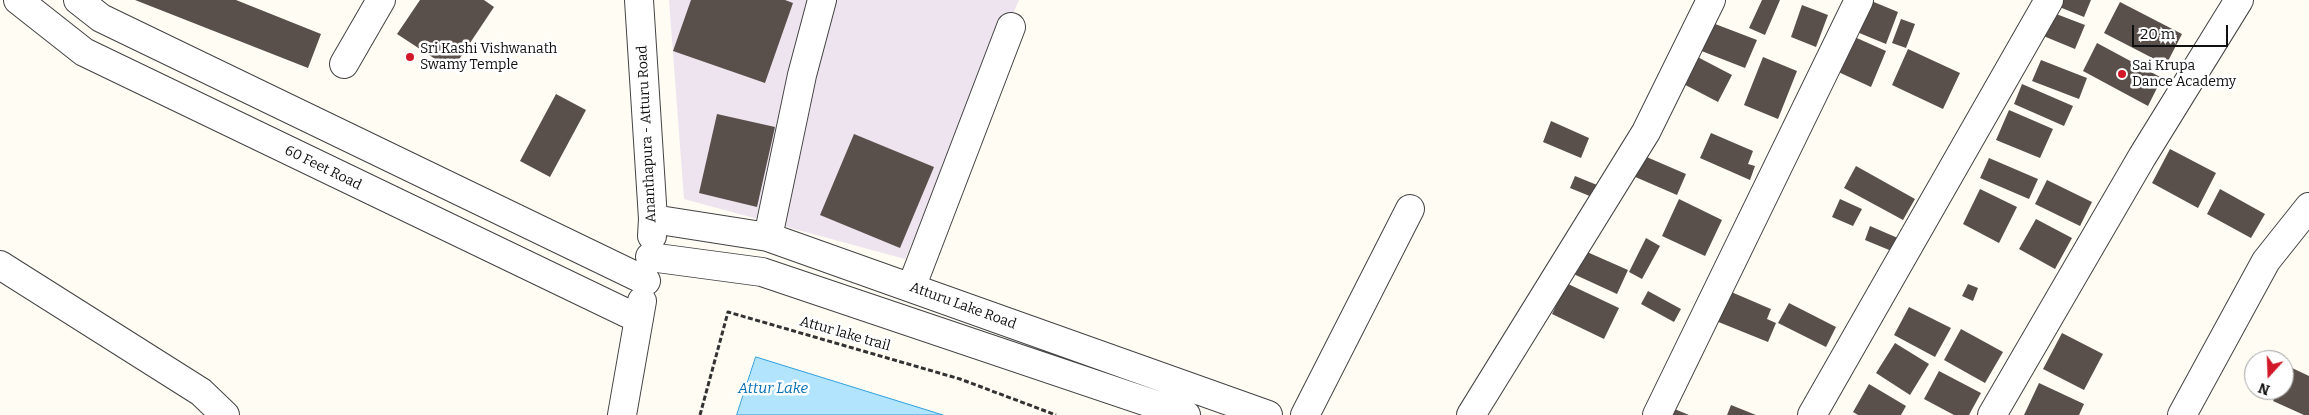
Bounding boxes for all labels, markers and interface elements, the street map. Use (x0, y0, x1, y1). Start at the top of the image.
scale bar (2134, 15, 2230, 47)
text: 20 m (2140, 25, 2175, 43)
place label: Sri Kashi Vishwanath Swamy Temple (420, 41, 557, 74)
street label: Ananthapura - Atturu Road (634, 45, 660, 223)
marker: Sri Kashi Vishwanath Swamy Temple (404, 51, 416, 63)
place label: Sai Krupa Dance Academy (2132, 58, 2236, 90)
marker: Sai Krupa Dance Academy (2116, 68, 2128, 80)
street label: 60 Feet Road (282, 142, 364, 194)
street label: Atturu Lake Road (908, 279, 1018, 333)
street label: Attur lake trail (798, 313, 892, 355)
north arrow (2244, 350, 2294, 400)
text: N (2256, 379, 2272, 398)
water label: Attur Lake (738, 380, 808, 398)

